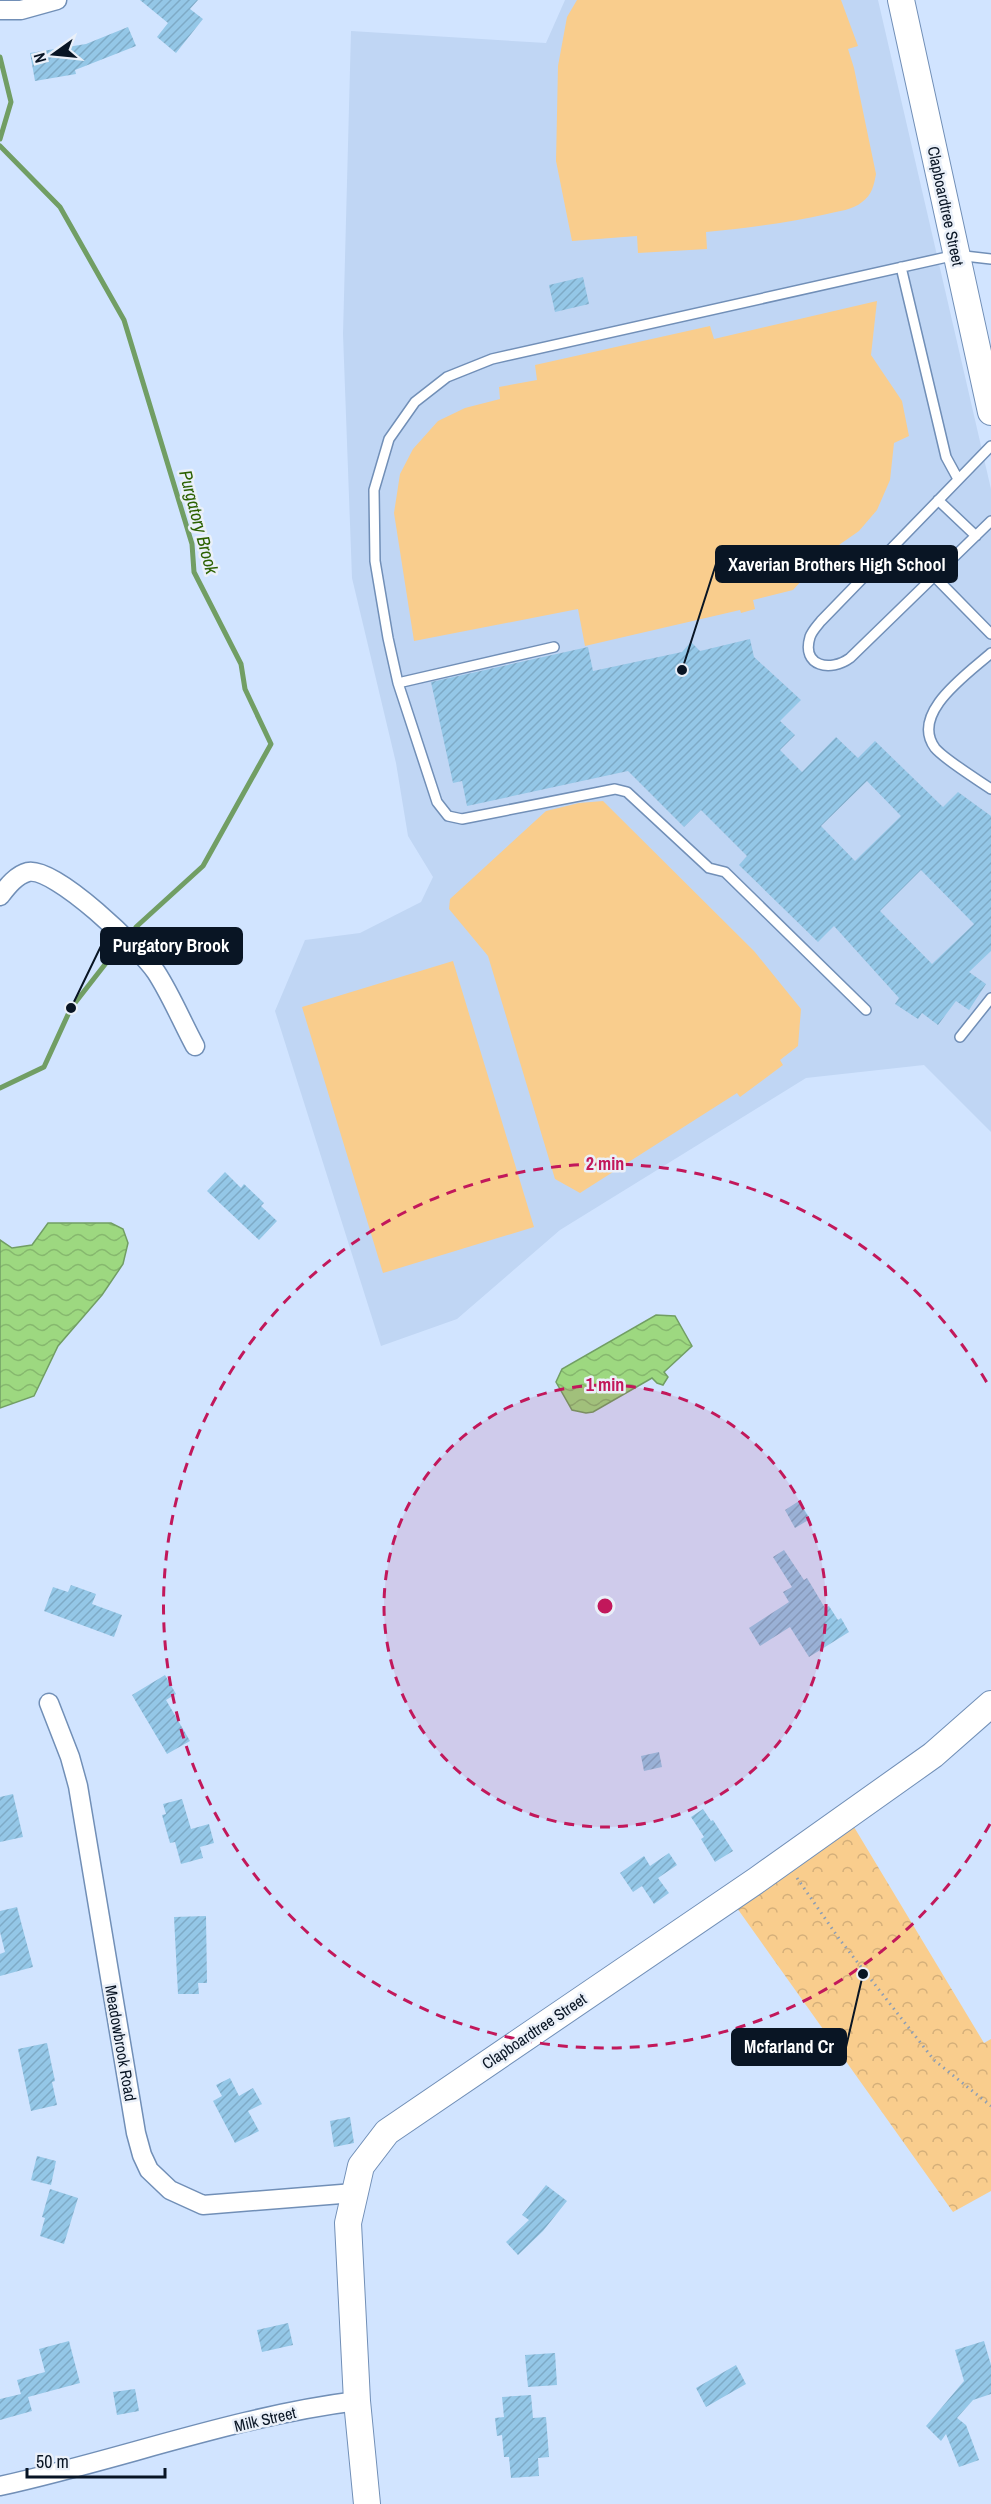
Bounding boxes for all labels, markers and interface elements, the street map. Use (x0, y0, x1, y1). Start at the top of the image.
north arrow (24, 24, 84, 84)
text: N (28, 50, 51, 65)
street label: Clapboardtree Street (923, 144, 969, 268)
water label: Purgatory Brook (173, 467, 225, 577)
callout: Xaverian Brothers High School (716, 546, 957, 582)
text: Xaverian Brothers High School (728, 552, 946, 577)
callout: Purgatory Brook (101, 928, 242, 964)
text: Purgatory Brook (113, 933, 230, 958)
text: 2 min (586, 1151, 624, 1176)
text: 1 min (586, 1372, 624, 1397)
centre of rings (595, 1596, 615, 1616)
street label: Meadowbrook Road (100, 1983, 142, 2103)
street label: Clapboardtree Street (477, 1988, 591, 2074)
callout: Mcfarland Cr (732, 2029, 846, 2065)
text: Mcfarland Cr (744, 2034, 834, 2059)
street label: Milk Street (232, 2401, 298, 2437)
scale bar (27, 2441, 165, 2479)
text: 50 m (36, 2449, 69, 2474)

